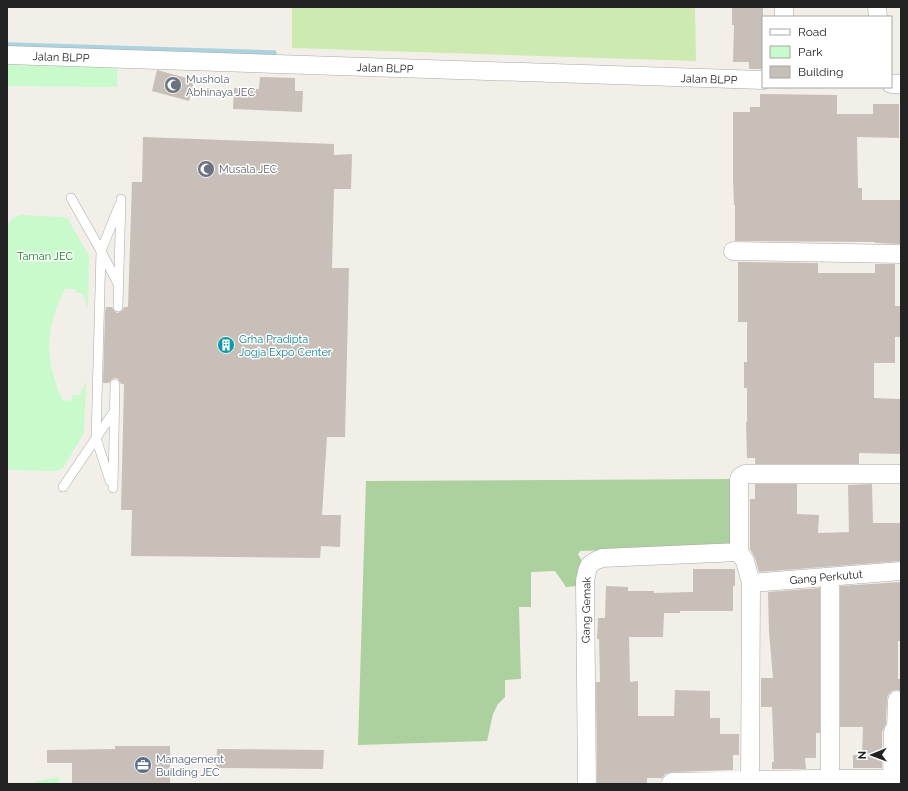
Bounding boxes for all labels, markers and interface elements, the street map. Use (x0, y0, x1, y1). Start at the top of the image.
legend (762, 16, 892, 88)
text: Road (798, 25, 827, 39)
text: Park (798, 45, 823, 59)
street label: Jalan BLPP (32, 50, 90, 65)
street label: Jalan BLPP (356, 61, 414, 76)
text: Building (798, 65, 844, 79)
street label: Jalan BLPP (680, 72, 738, 87)
place label: Mushola Abhinaya JEC (186, 73, 255, 99)
mosque icon: Mushola Abhinaya JEC (163, 75, 183, 95)
mosque icon: Musala JEC (196, 159, 216, 179)
place label: Musala JEC (219, 163, 278, 176)
park label: Taman JEC (17, 250, 73, 263)
place label: Grha Pradipta Jogja Expo Center (239, 333, 332, 359)
building icon: Grha Pradipta Jogja Expo Center (216, 335, 236, 355)
street label: Gang Perkutut (789, 568, 863, 587)
street label: Gang Gemak (579, 577, 594, 643)
north arrow (852, 735, 892, 775)
text: N (856, 751, 869, 759)
place label: Management Building JEC (156, 753, 224, 779)
office icon: Management Building JEC (133, 755, 153, 775)

